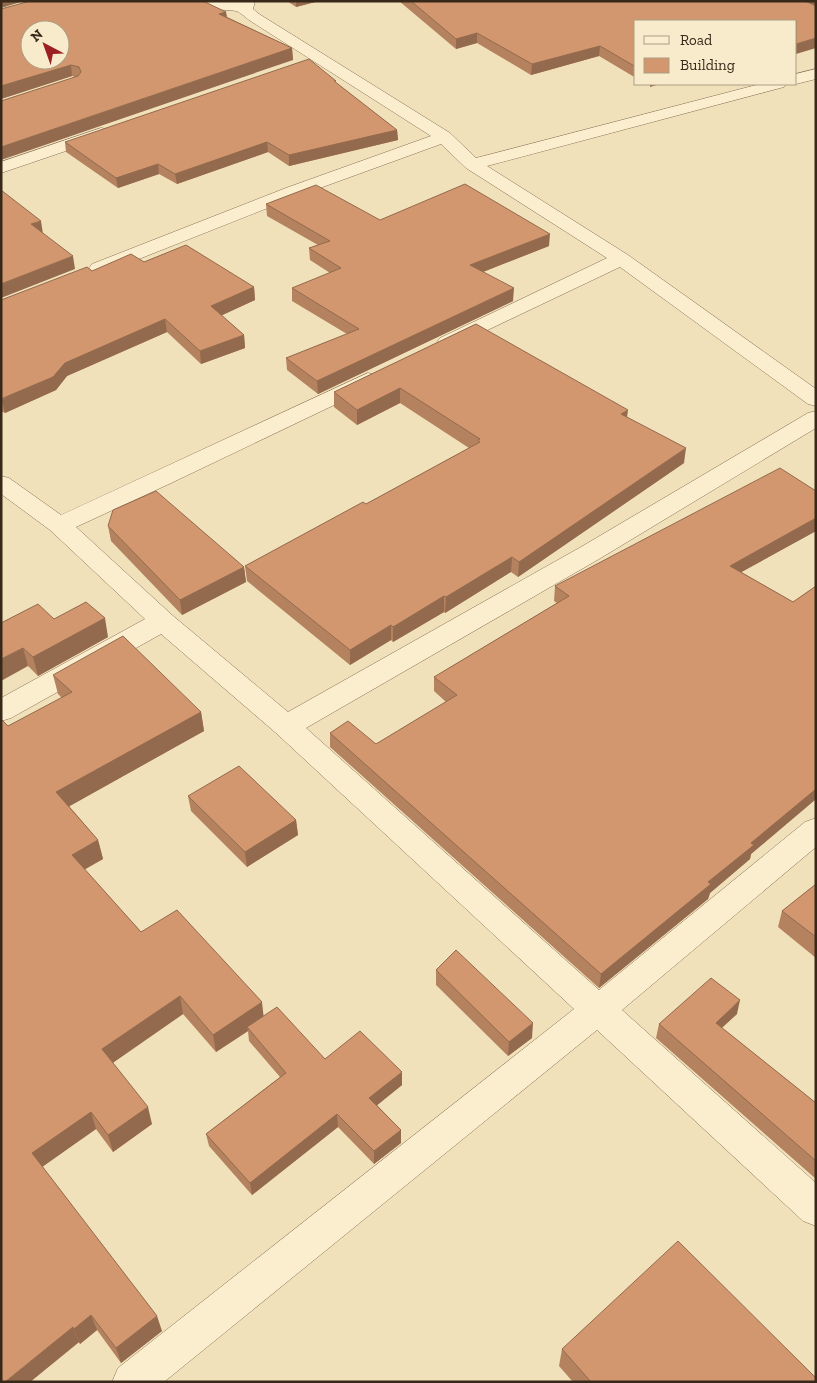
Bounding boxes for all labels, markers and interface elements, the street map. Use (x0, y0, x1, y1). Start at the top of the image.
north arrow (20, 20, 70, 70)
legend (634, 20, 797, 85)
text: N (27, 25, 47, 45)
text: Road (680, 31, 713, 49)
text: Building (680, 56, 735, 74)

